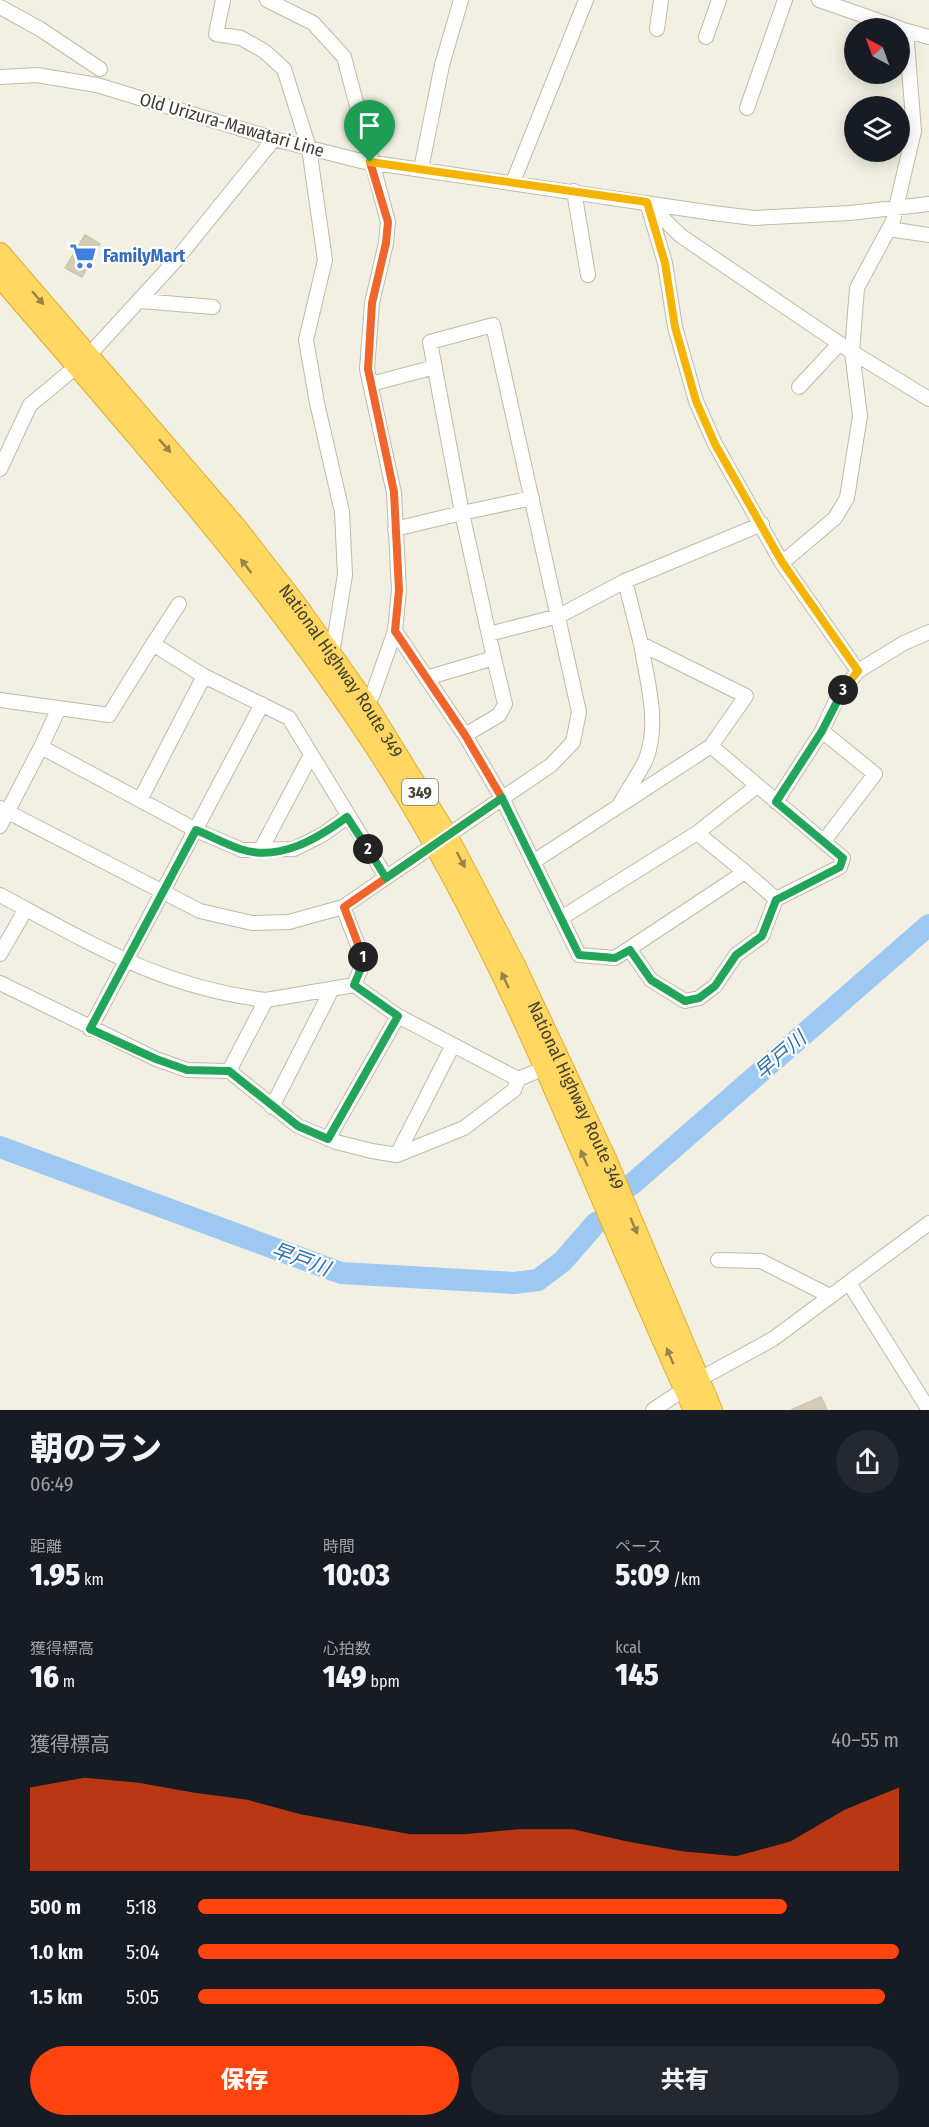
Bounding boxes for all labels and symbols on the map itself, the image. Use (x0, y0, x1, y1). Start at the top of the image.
north arrow (844, 18, 910, 84)
street label: Old Urizura-Mawatari Line (137, 88, 327, 162)
pin (344, 100, 395, 162)
supermarket icon: FamilyMart (68, 241, 98, 271)
place label: FamilyMart (103, 245, 186, 267)
one-way arrow (31, 290, 44, 305)
one-way arrow (158, 438, 172, 453)
one-way arrow (240, 559, 252, 575)
street label: National Highway Route 349 (274, 580, 408, 762)
pin: 3 (828, 675, 858, 705)
road number: 349 (402, 779, 438, 805)
pin: 2 (353, 834, 383, 864)
one-way arrow (455, 851, 465, 869)
pin: 1 (348, 942, 378, 972)
one-way arrow (500, 972, 509, 989)
street label: National Highway Route 349 (523, 998, 629, 1193)
water label: 早戸川 (749, 1025, 812, 1084)
one-way arrow (579, 1149, 589, 1167)
one-way arrow (629, 1217, 639, 1235)
water label: 早戸川 (269, 1237, 335, 1281)
one-way arrow (665, 1347, 675, 1365)

